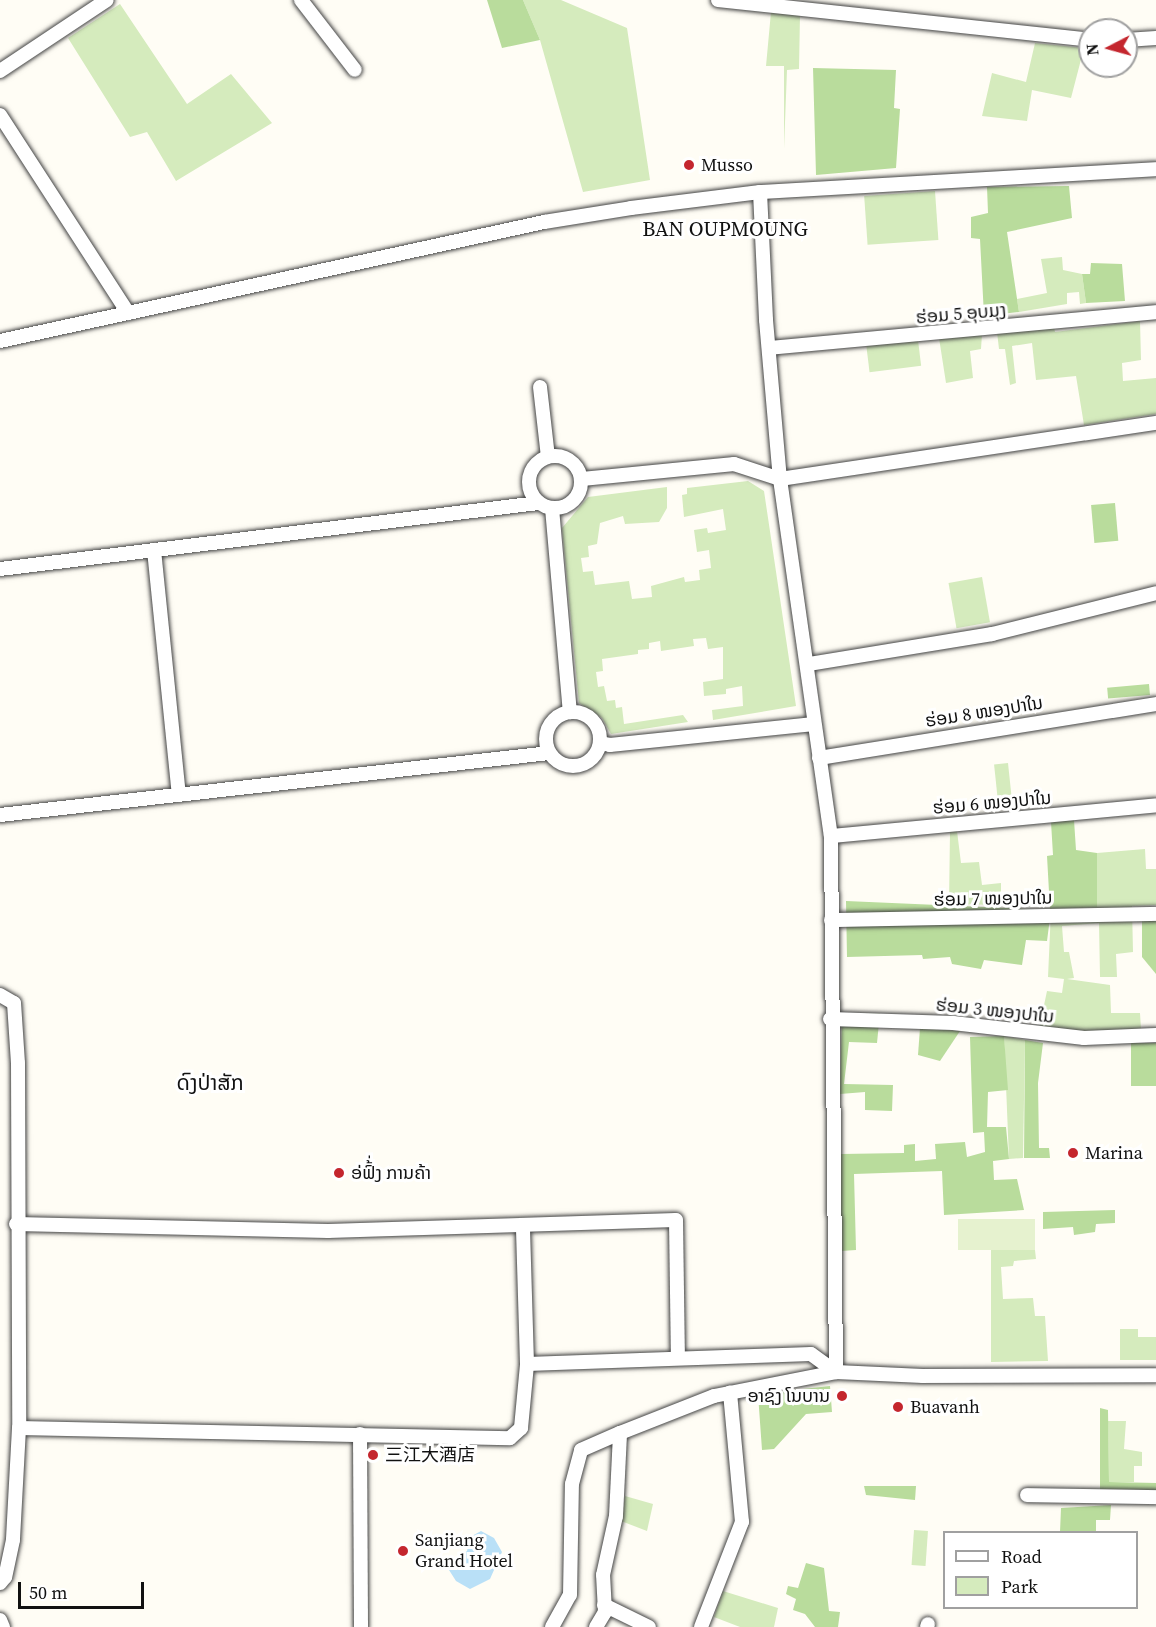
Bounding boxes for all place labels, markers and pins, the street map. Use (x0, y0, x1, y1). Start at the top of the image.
place label: Musso (701, 154, 753, 176)
marker: Musso (682, 158, 696, 172)
place label: Marina (1085, 1142, 1143, 1164)
marker: Marina (1066, 1146, 1080, 1160)
place label: ອ່ຟົ້່ງ ການຄ້າ (351, 1162, 431, 1184)
marker: ອ່ຟົ້່ງ ການຄ້າ (332, 1166, 346, 1180)
place label: ອາຊົງ ໂນບານ (748, 1385, 830, 1407)
marker: ອາຊົງ ໂນບານ (835, 1389, 849, 1403)
place label: Buavanh (910, 1396, 980, 1418)
marker: Buavanh (891, 1400, 905, 1414)
place label: 三江大酒店 (385, 1444, 475, 1466)
marker: 三江大酒店 (366, 1448, 380, 1462)
place label: Sanjiang Grand Hotel (415, 1530, 513, 1572)
marker: Sanjiang Grand Hotel (396, 1544, 410, 1558)

